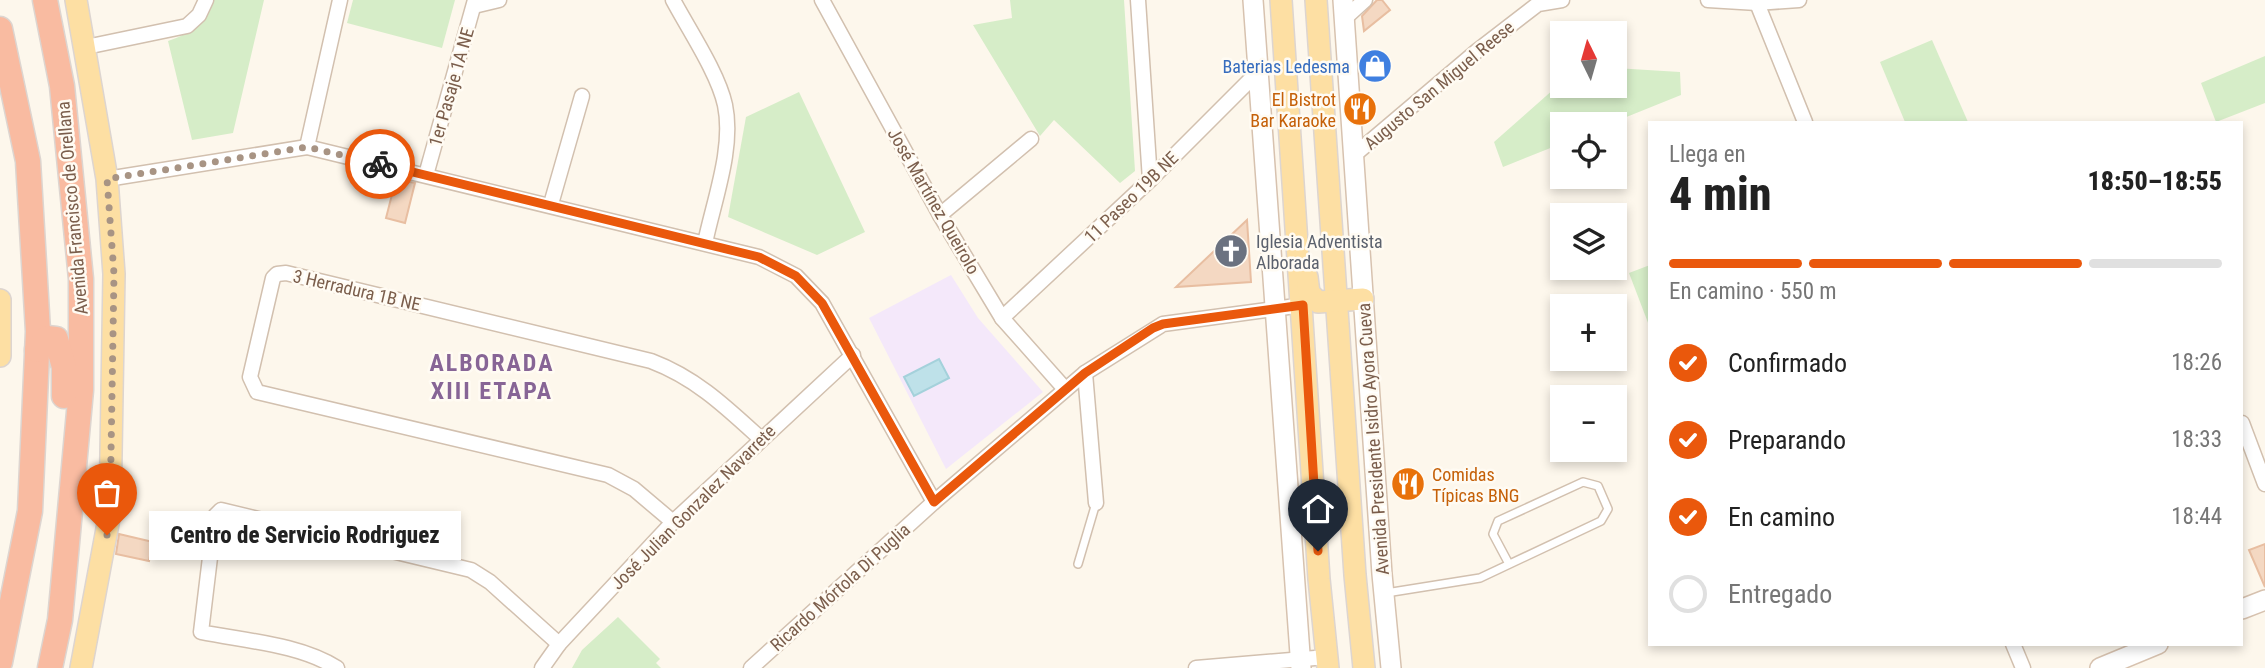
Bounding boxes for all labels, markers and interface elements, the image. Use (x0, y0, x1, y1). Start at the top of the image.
street label: Augusto San Miguel Reese (1360, 16, 1518, 154)
north arrow (1550, 21, 1628, 98)
map controls (1550, 21, 1627, 462)
street label: 1er Pasaje 1A NE (424, 25, 478, 149)
shop icon: Baterias Ledesma (1356, 47, 1394, 85)
place label: Baterias Ledesma (1222, 56, 1350, 77)
place label: El Bistrot Bar Karaoke (1250, 89, 1336, 131)
restaurant icon: El Bistrot Bar Karaoke (1341, 90, 1379, 128)
street label: Avenida Francisco de Orellana (52, 101, 92, 315)
button: locate (1550, 112, 1627, 189)
street label: José Martínez Queirolo (884, 124, 984, 278)
courier (345, 129, 415, 199)
text: Llega en (1669, 141, 1746, 168)
icon: bike (361, 145, 399, 183)
street label: 11 Paseo 19B NE (1080, 147, 1182, 247)
text: 18:50–18:55 (2088, 166, 2222, 196)
text: 4 min (1669, 167, 1772, 221)
button: layers (1550, 203, 1627, 280)
place label: Iglesia Adventista Alborada (1256, 231, 1383, 273)
church icon: Iglesia Adventista Alborada (1212, 232, 1250, 270)
street label: 3 Herradura 1B NE (291, 265, 423, 315)
text: En camino · 550 m (1669, 278, 1837, 305)
button: + (1550, 294, 1627, 371)
street label: Avenida Presidente Isidro Ayora Cueva (1353, 302, 1393, 576)
icon: check (1669, 344, 1707, 382)
text: Confirmado (1728, 348, 1847, 378)
district label: ALBORADA XIII ETAPA (429, 349, 555, 405)
text: 18:26 (2171, 349, 2222, 376)
button: − (1550, 385, 1627, 462)
street label: José Julian Gonzalez Navarrete (606, 420, 780, 594)
icon: check (1669, 421, 1707, 459)
text: Preparando (1728, 425, 1846, 455)
text: 18:33 (2171, 426, 2222, 453)
pin (77, 463, 137, 535)
place label: Comidas Típicas BNG (1432, 464, 1520, 506)
restaurant icon: Comidas Típicas BNG (1389, 465, 1427, 503)
icon: bag (88, 474, 126, 512)
pin (1288, 479, 1348, 551)
icon: home (1299, 490, 1337, 528)
icon: check (1669, 498, 1707, 536)
text: En camino (1728, 502, 1835, 532)
text: 18:44 (2171, 503, 2222, 530)
callout: Centro de Servicio Rodriguez (149, 510, 460, 560)
street label: Ricardo Mórtola Di Puglia (766, 519, 914, 655)
text: Centro de Servicio Rodriguez (170, 522, 440, 549)
text: Entregado (1728, 579, 1832, 609)

